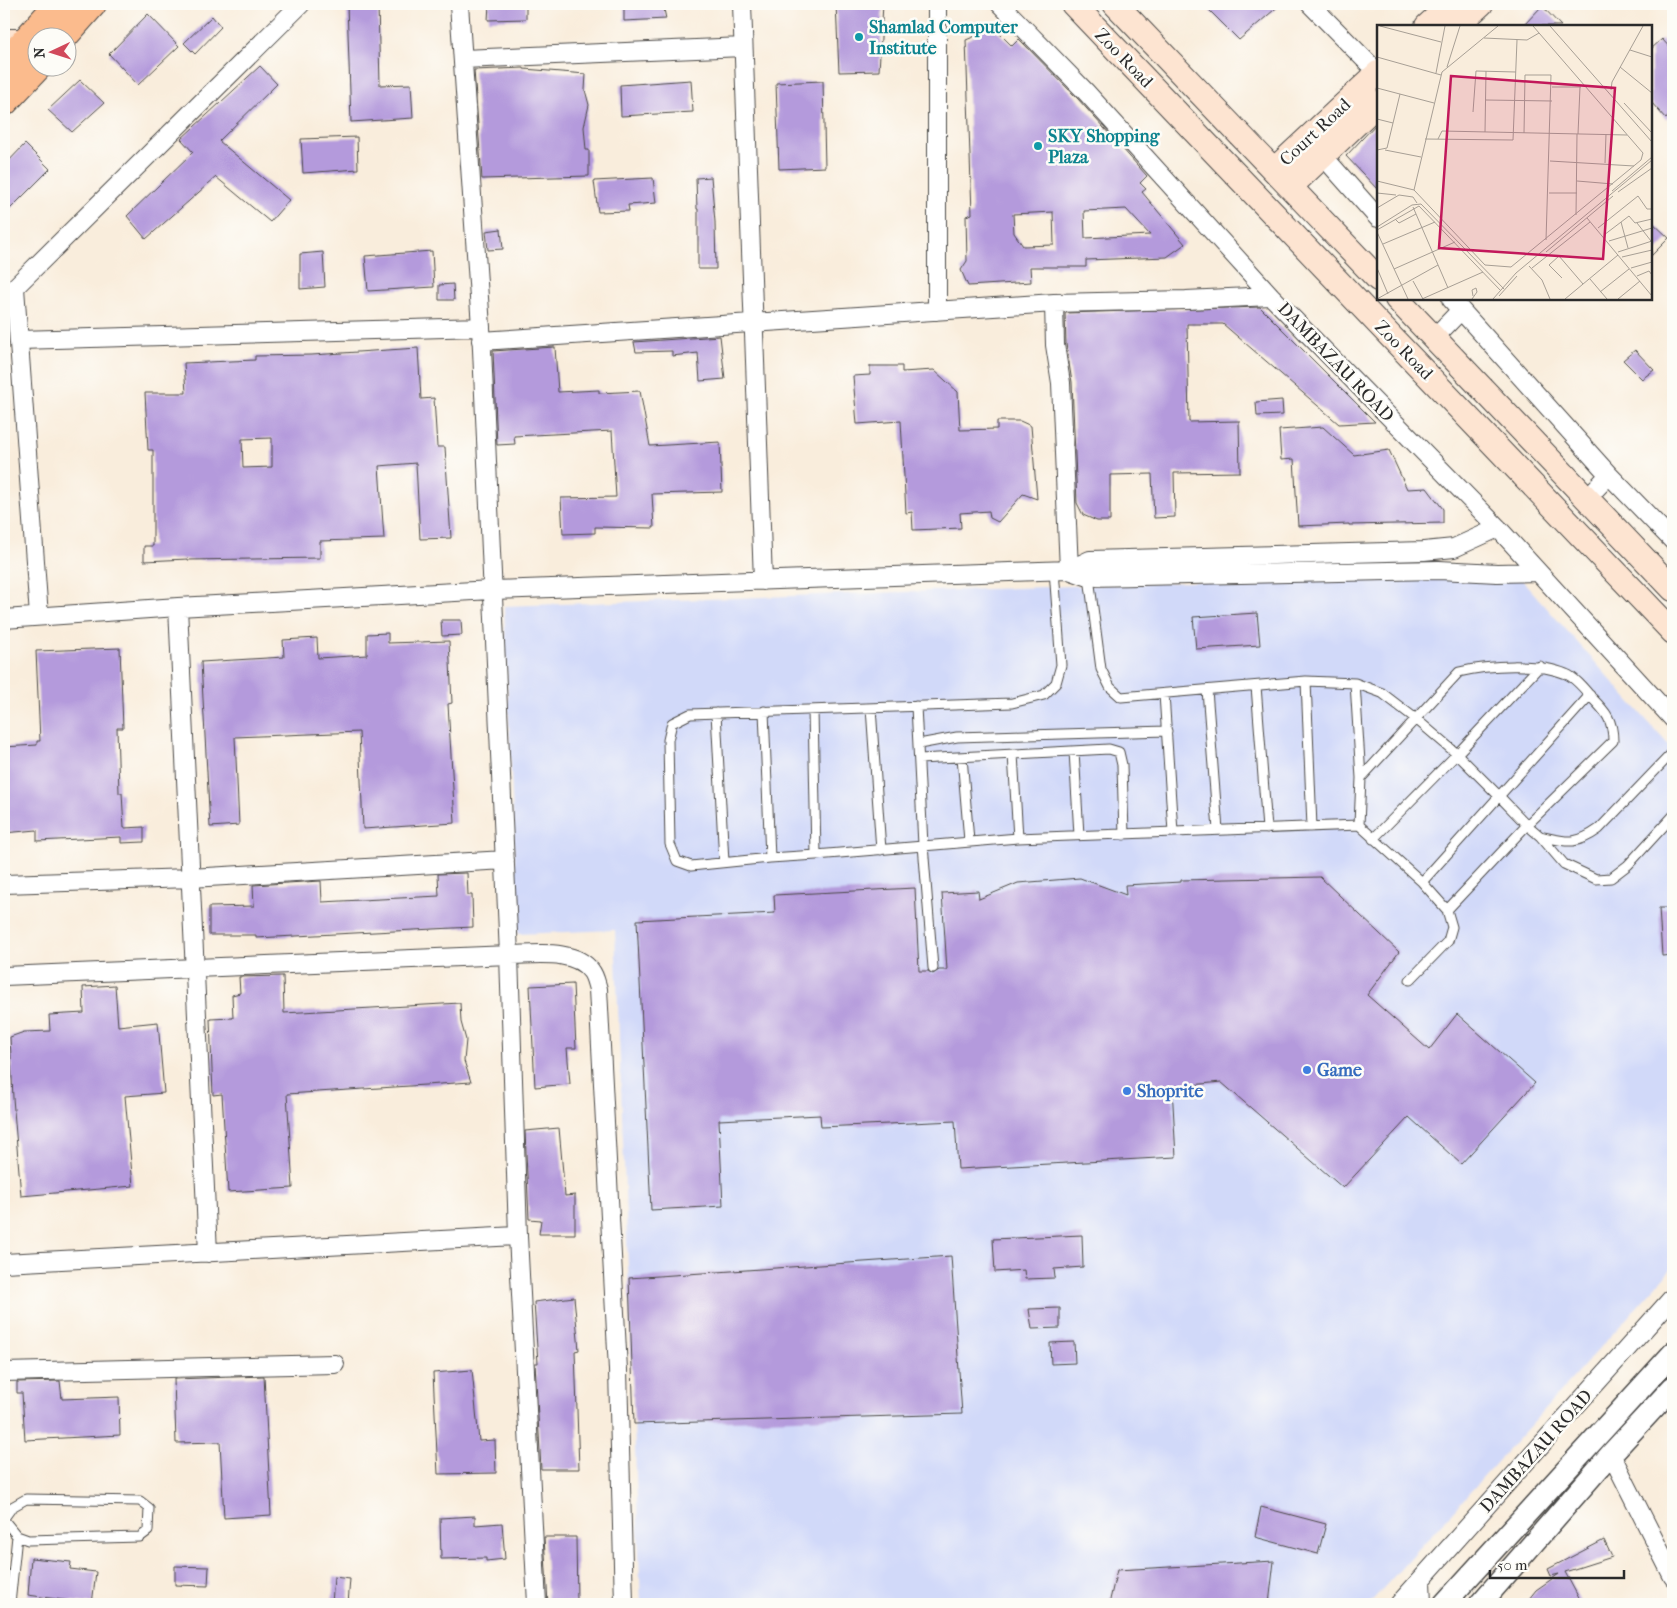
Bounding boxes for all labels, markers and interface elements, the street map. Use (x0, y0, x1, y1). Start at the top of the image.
place label: Shamlad Computer Institute (869, 17, 1018, 59)
street label: Zoo Road (1090, 24, 1157, 93)
inset map (1377, 25, 1652, 300)
north arrow (28, 28, 78, 78)
marker: Shamlad Computer Institute (853, 31, 865, 43)
text: N (31, 47, 48, 59)
street label: Court Road (1275, 94, 1355, 171)
place label: SKY Shopping Plaza (1048, 126, 1161, 168)
marker: SKY Shopping Plaza (1032, 140, 1044, 152)
street label: DAMBAZAU ROAD (1273, 298, 1398, 426)
street label: Zoo Road (1370, 316, 1437, 385)
place label: Game (1317, 1060, 1362, 1081)
marker: Game (1301, 1064, 1313, 1076)
place label: Shoprite (1137, 1081, 1203, 1102)
marker: Shoprite (1121, 1085, 1133, 1097)
street label: DAMBAZAU ROAD (1476, 1386, 1597, 1517)
scale bar (1490, 1548, 1623, 1580)
text: 50 m (1497, 1556, 1528, 1574)

